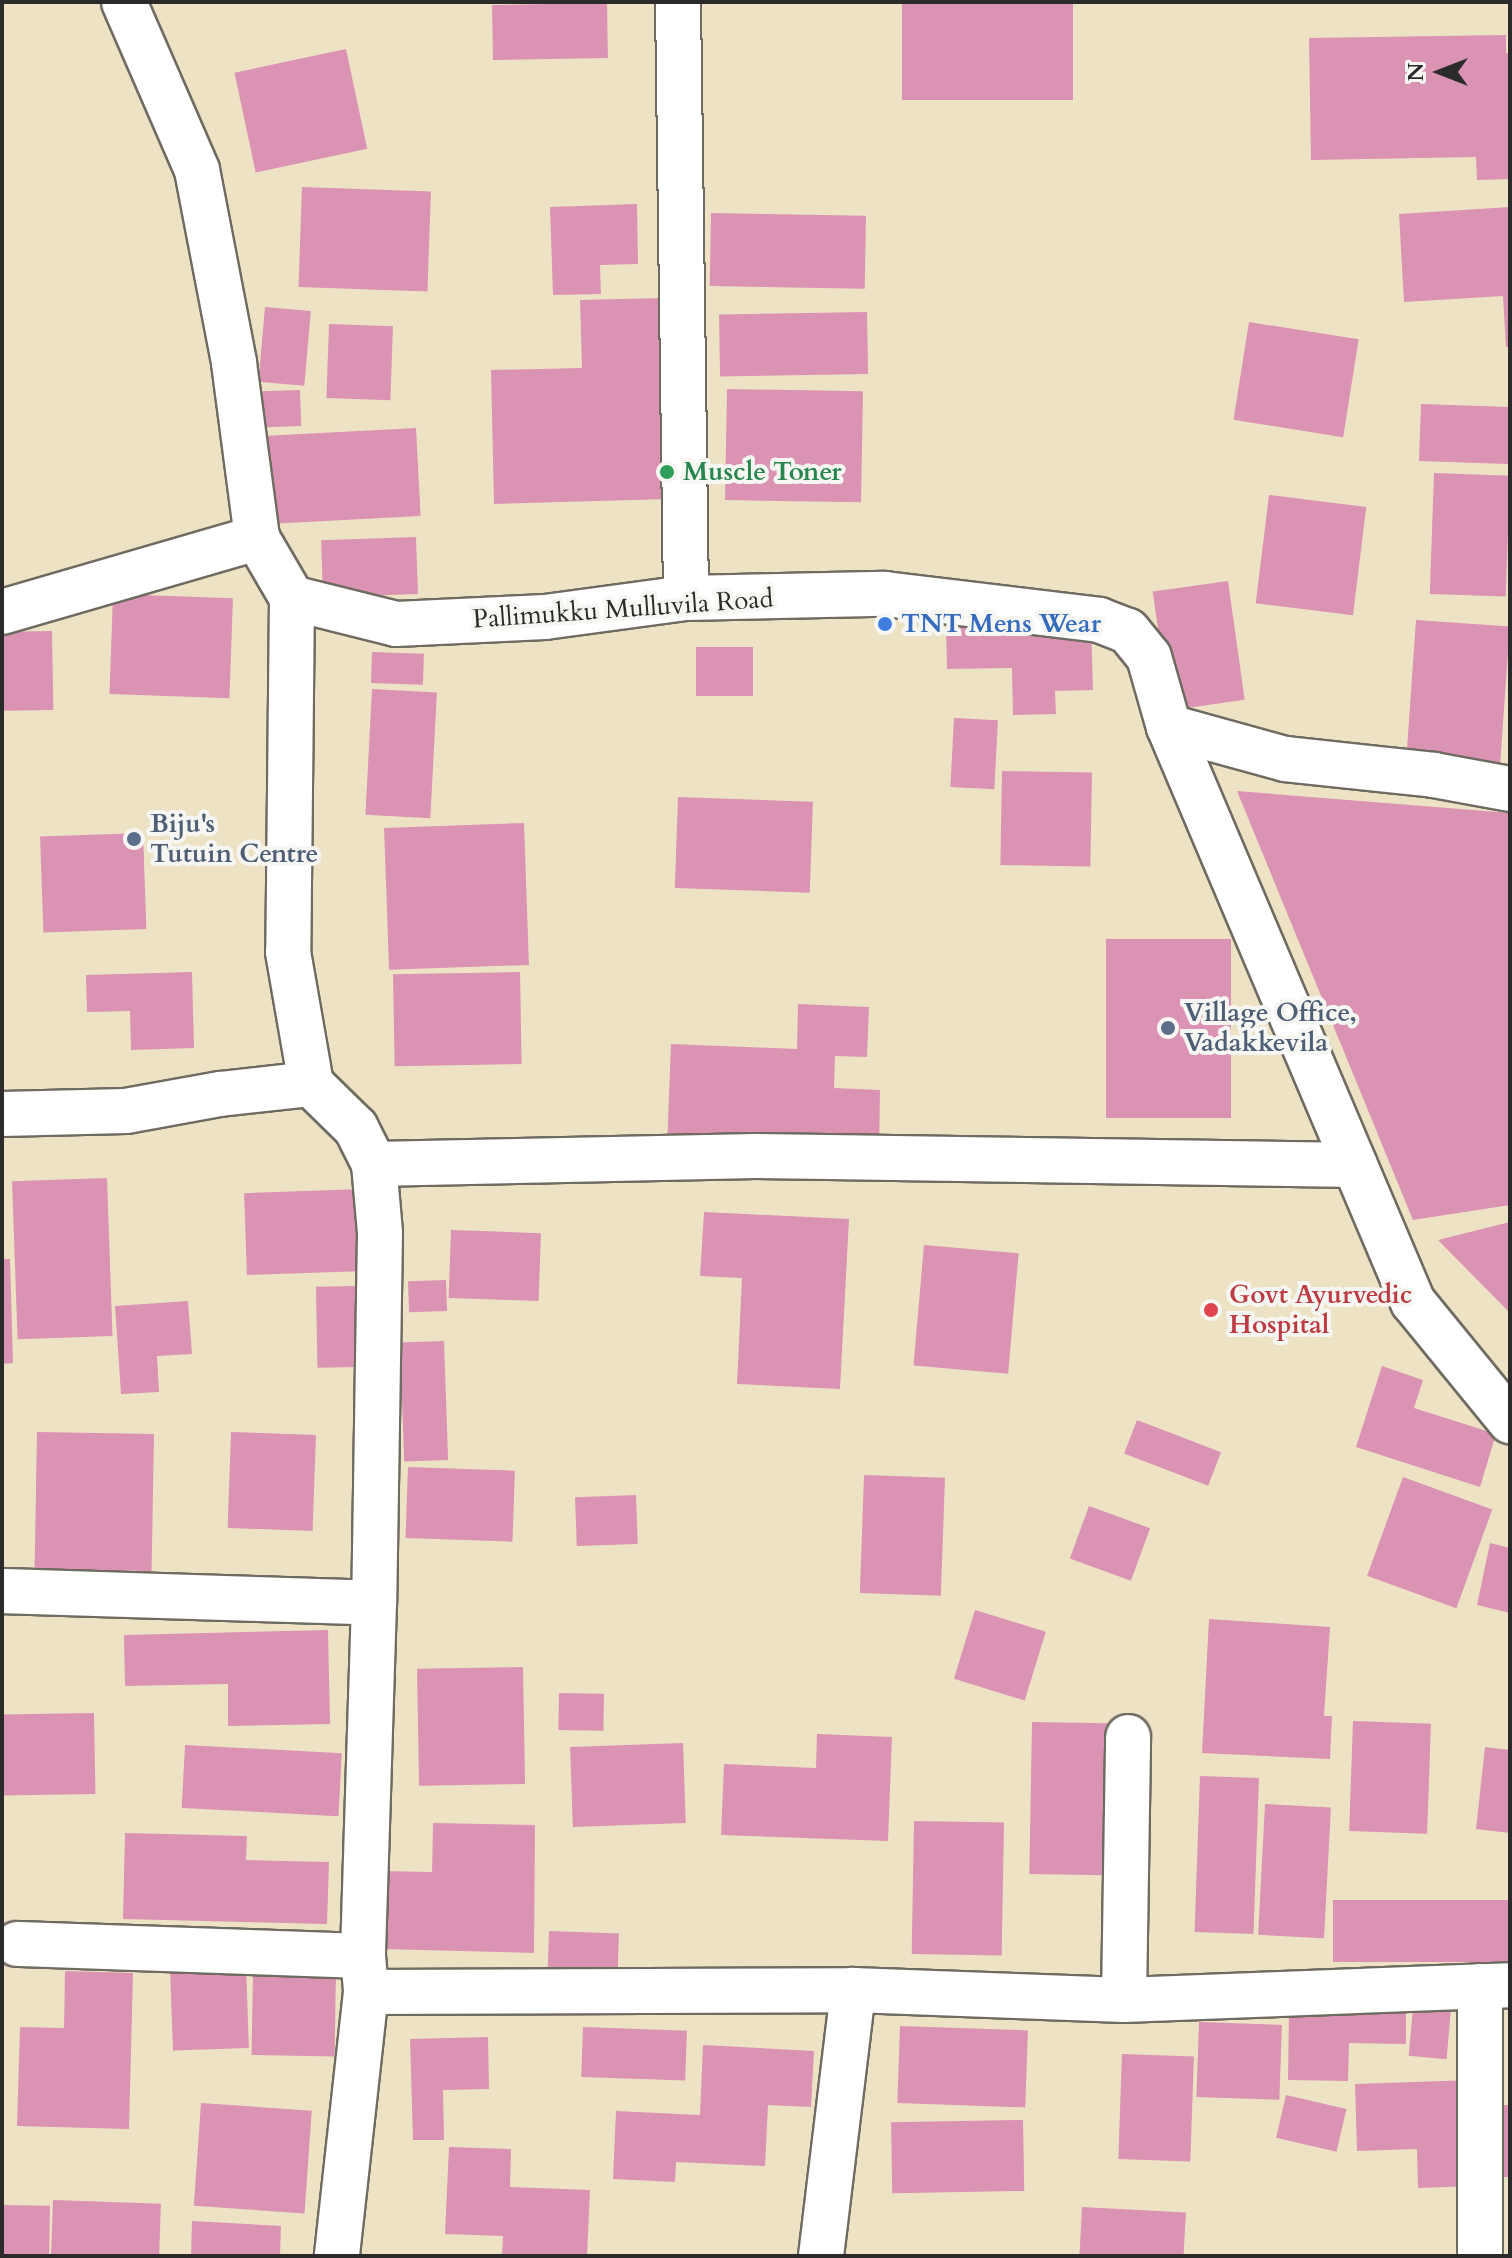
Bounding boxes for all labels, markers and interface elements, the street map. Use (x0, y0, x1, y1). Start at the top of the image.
north arrow (1400, 32, 1480, 112)
text: N (1401, 62, 1431, 82)
place label: Muscle Toner (683, 456, 842, 488)
marker: Muscle Toner (658, 463, 676, 481)
street label: Pallimukku Mulluvila Road (472, 583, 774, 635)
place label: TNT Mens Wear (901, 608, 1101, 640)
marker: TNT Mens Wear (876, 615, 894, 633)
place label: Biju's Tutuin Centre (150, 808, 318, 870)
marker: Biju's Tutuin Centre (125, 830, 143, 848)
place label: Village Office, Vadakkevila (1184, 997, 1357, 1058)
marker: Village Office, Vadakkevila (1159, 1019, 1177, 1037)
place label: Govt Ayurvedic Hospital (1229, 1279, 1412, 1340)
marker: Govt Ayurvedic Hospital (1200, 1299, 1222, 1321)

